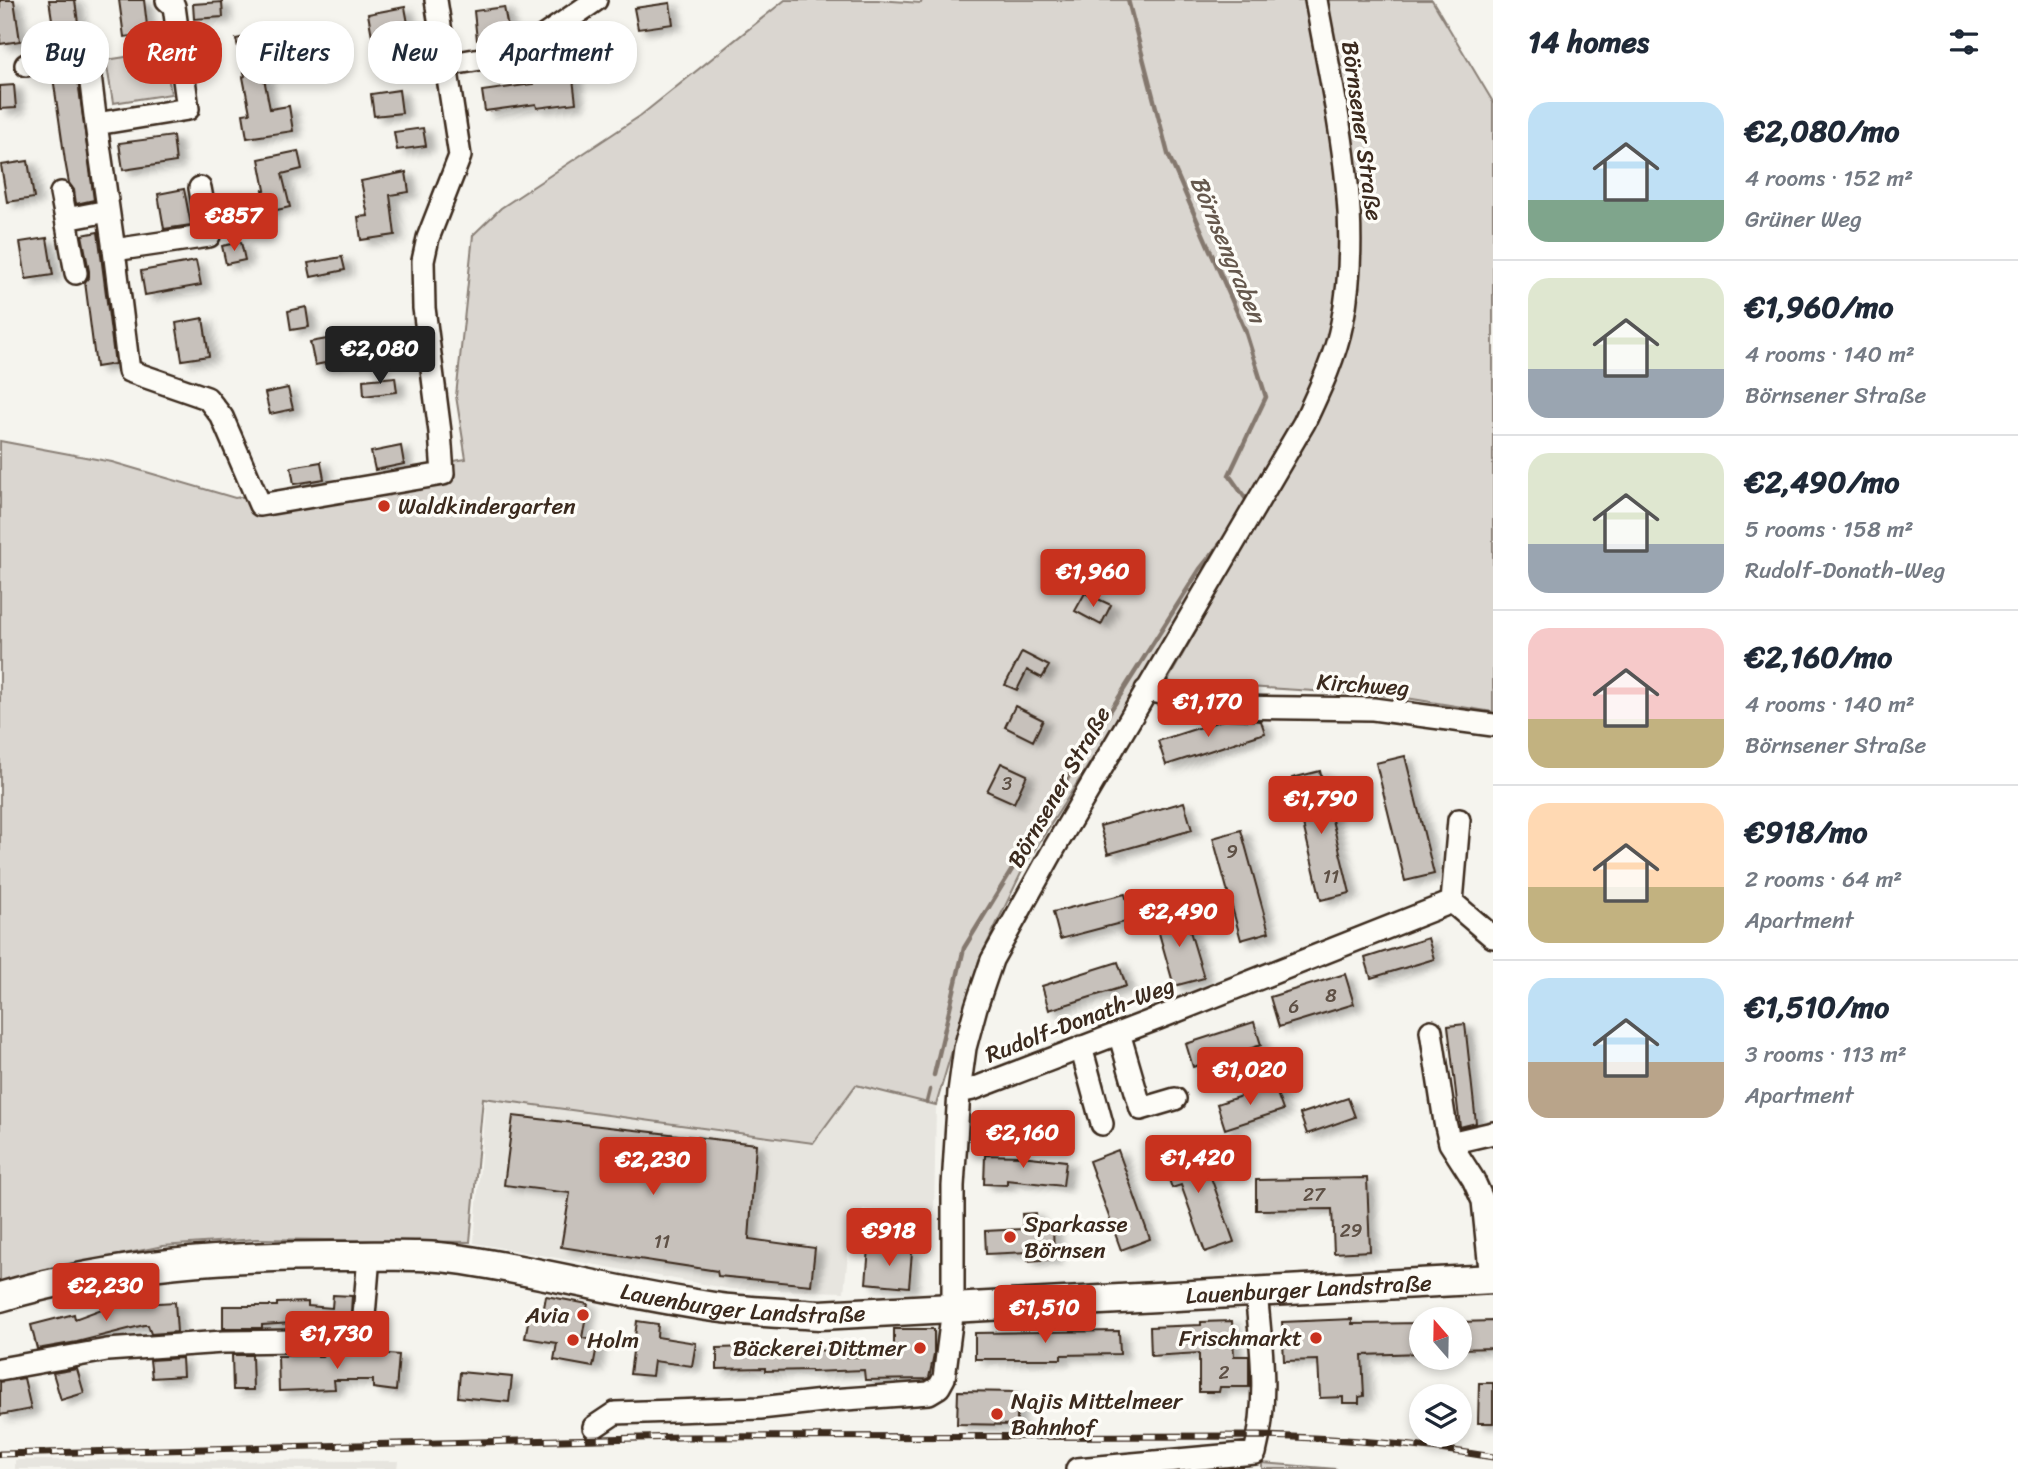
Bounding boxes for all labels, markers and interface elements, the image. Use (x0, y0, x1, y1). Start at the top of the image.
text: 14 homes (1528, 15, 1649, 69)
chip: Buy (21, 21, 109, 84)
chip: Rent (123, 21, 222, 84)
chip: Filters (236, 21, 354, 84)
chip: New (368, 21, 462, 84)
chip: Apartment (476, 21, 637, 84)
icon: filters (1945, 23, 1983, 61)
street label: Börnsener Straße (1329, 38, 1395, 224)
text: €2,080/mo (1745, 104, 1899, 158)
icon: home (1584, 130, 1668, 214)
text: 4 rooms · 152 m² (1745, 158, 1913, 199)
water label: Börnsengraben (1178, 169, 1279, 332)
pin: €857 (193, 194, 275, 253)
text: €857 (206, 195, 262, 236)
text: Grüner Weg (1745, 199, 1862, 240)
text: €1,960/mo (1745, 280, 1893, 334)
icon: home (1584, 306, 1668, 390)
pin: €2,080 (323, 326, 437, 386)
text: €2,080 (341, 328, 419, 369)
text: 4 rooms · 140 m² (1745, 334, 1915, 375)
text: Börnsener Straße (1745, 375, 1926, 416)
text: €2,490/mo (1745, 455, 1900, 509)
icon: home (1584, 481, 1668, 565)
place label: Waldkindergarten (398, 486, 576, 527)
marker: Waldkindergarten (376, 498, 392, 514)
text: 5 rooms · 158 m² (1745, 509, 1914, 550)
pin: €1,960 (1036, 550, 1150, 609)
text: Rudolf-Donath-Weg (1745, 550, 1945, 591)
text: €1,960 (1056, 551, 1130, 592)
text: €2,160/mo (1745, 630, 1892, 684)
icon: home (1584, 656, 1668, 740)
street label: Kirchweg (1315, 661, 1411, 709)
pin: €1,170 (1151, 680, 1265, 739)
text: €1,170 (1174, 681, 1242, 722)
text: 4 rooms · 140 m² (1745, 684, 1915, 725)
street label: Börnsener Straße (996, 698, 1122, 876)
text: Börnsener Straße (1745, 725, 1926, 766)
house number: 3 (1002, 767, 1013, 800)
pin: €1,790 (1264, 776, 1378, 836)
text: €1,790 (1284, 778, 1358, 819)
text: €918/mo (1745, 805, 1867, 859)
icon: home (1584, 831, 1668, 915)
house number: 9 (1226, 835, 1238, 868)
text: 2 rooms · 64 m² (1745, 859, 1902, 900)
house number: 11 (1323, 860, 1339, 893)
pin: €2,490 (1122, 890, 1236, 949)
text: €2,490 (1140, 891, 1218, 932)
text: Apartment (1745, 900, 1854, 941)
street label: Rudolf-Donath-Weg (979, 965, 1181, 1075)
house number: 8 (1325, 979, 1337, 1012)
text: €1,510/mo (1745, 980, 1889, 1034)
house number: 6 (1289, 990, 1299, 1023)
icon: home (1584, 1006, 1668, 1090)
text: 3 rooms · 113 m² (1745, 1034, 1907, 1075)
pin: €1,020 (1193, 1048, 1307, 1107)
text: €1,020 (1213, 1049, 1287, 1090)
text: Apartment (1745, 1075, 1854, 1116)
pin: €2,160 (966, 1110, 1080, 1170)
text: €2,160 (987, 1112, 1059, 1153)
pin: €1,420 (1141, 1136, 1255, 1195)
text: €1,420 (1161, 1137, 1235, 1178)
pin: €2,230 (596, 1138, 710, 1197)
text: €2,230 (615, 1139, 691, 1180)
house number: 27 (1303, 1178, 1326, 1211)
place label: Sparkasse Börnsen (1024, 1204, 1128, 1271)
pin: €918 (848, 1208, 930, 1268)
text: €918 (862, 1210, 916, 1251)
house number: 29 (1340, 1214, 1362, 1247)
house number: 11 (654, 1225, 670, 1258)
marker: Sparkasse Börnsen (1002, 1229, 1018, 1245)
street label: Lauenburger Landstraße (1185, 1262, 1433, 1316)
pin: €2,230 (49, 1264, 163, 1323)
text: €2,230 (68, 1265, 144, 1306)
street label: Lauenburger Landstraße (617, 1270, 867, 1336)
pin: €1,510 (988, 1286, 1102, 1345)
text: €1,510 (1010, 1287, 1080, 1328)
place label: Avia (524, 1295, 569, 1336)
marker: Avia (575, 1307, 591, 1323)
north arrow (1409, 1307, 1472, 1370)
map controls (1409, 1307, 1472, 1447)
pin: €1,730 (280, 1312, 394, 1371)
text: €1,730 (301, 1313, 373, 1354)
place label: Frischmarkt (1179, 1318, 1302, 1359)
place label: Holm (587, 1320, 639, 1361)
place label: Bäckerei Dittmer (733, 1328, 908, 1369)
marker: Frischmarkt (1308, 1330, 1324, 1346)
marker: Holm (565, 1332, 581, 1348)
marker: Bäckerei Dittmer (912, 1340, 928, 1356)
house number: 2 (1219, 1356, 1230, 1389)
place label: Najis Mittelmeer Bahnhof (1011, 1381, 1184, 1448)
button: layers (1409, 1384, 1472, 1447)
marker: Najis Mittelmeer Bahnhof (989, 1406, 1005, 1422)

